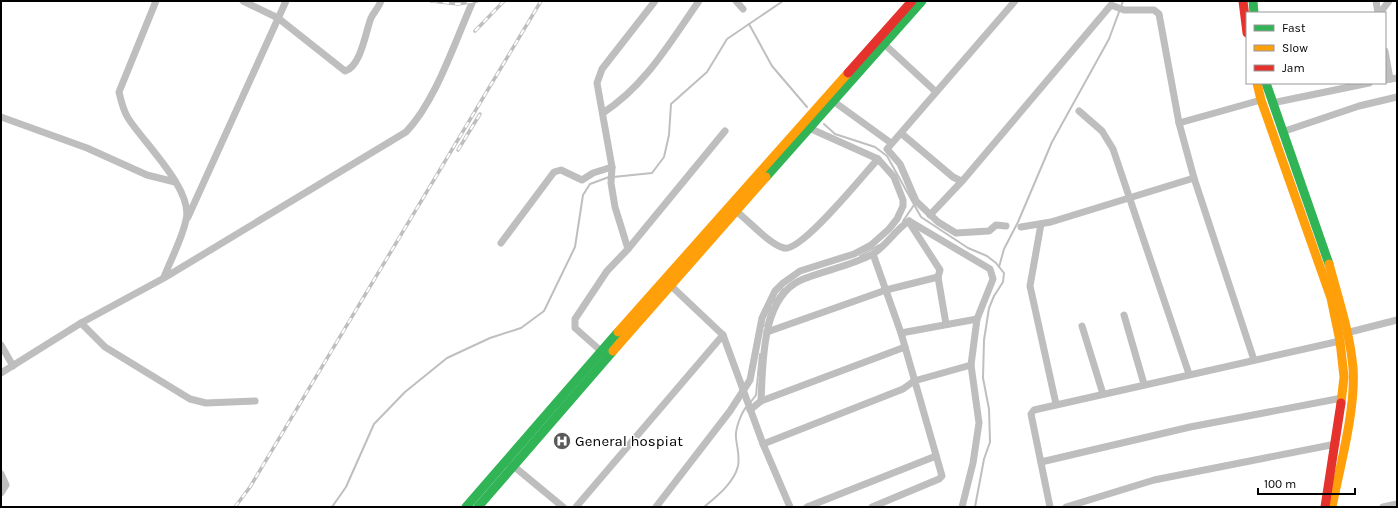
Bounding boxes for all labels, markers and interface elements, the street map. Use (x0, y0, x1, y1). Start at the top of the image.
legend (1246, 12, 1386, 84)
text: Fast (1282, 21, 1306, 35)
text: Slow (1282, 41, 1308, 55)
text: Jam (1282, 61, 1305, 75)
hospital icon: General hospiat (552, 431, 572, 451)
place label: General hospiat (575, 432, 683, 450)
scale bar (1258, 470, 1355, 496)
text: 100 m (1264, 477, 1296, 491)

